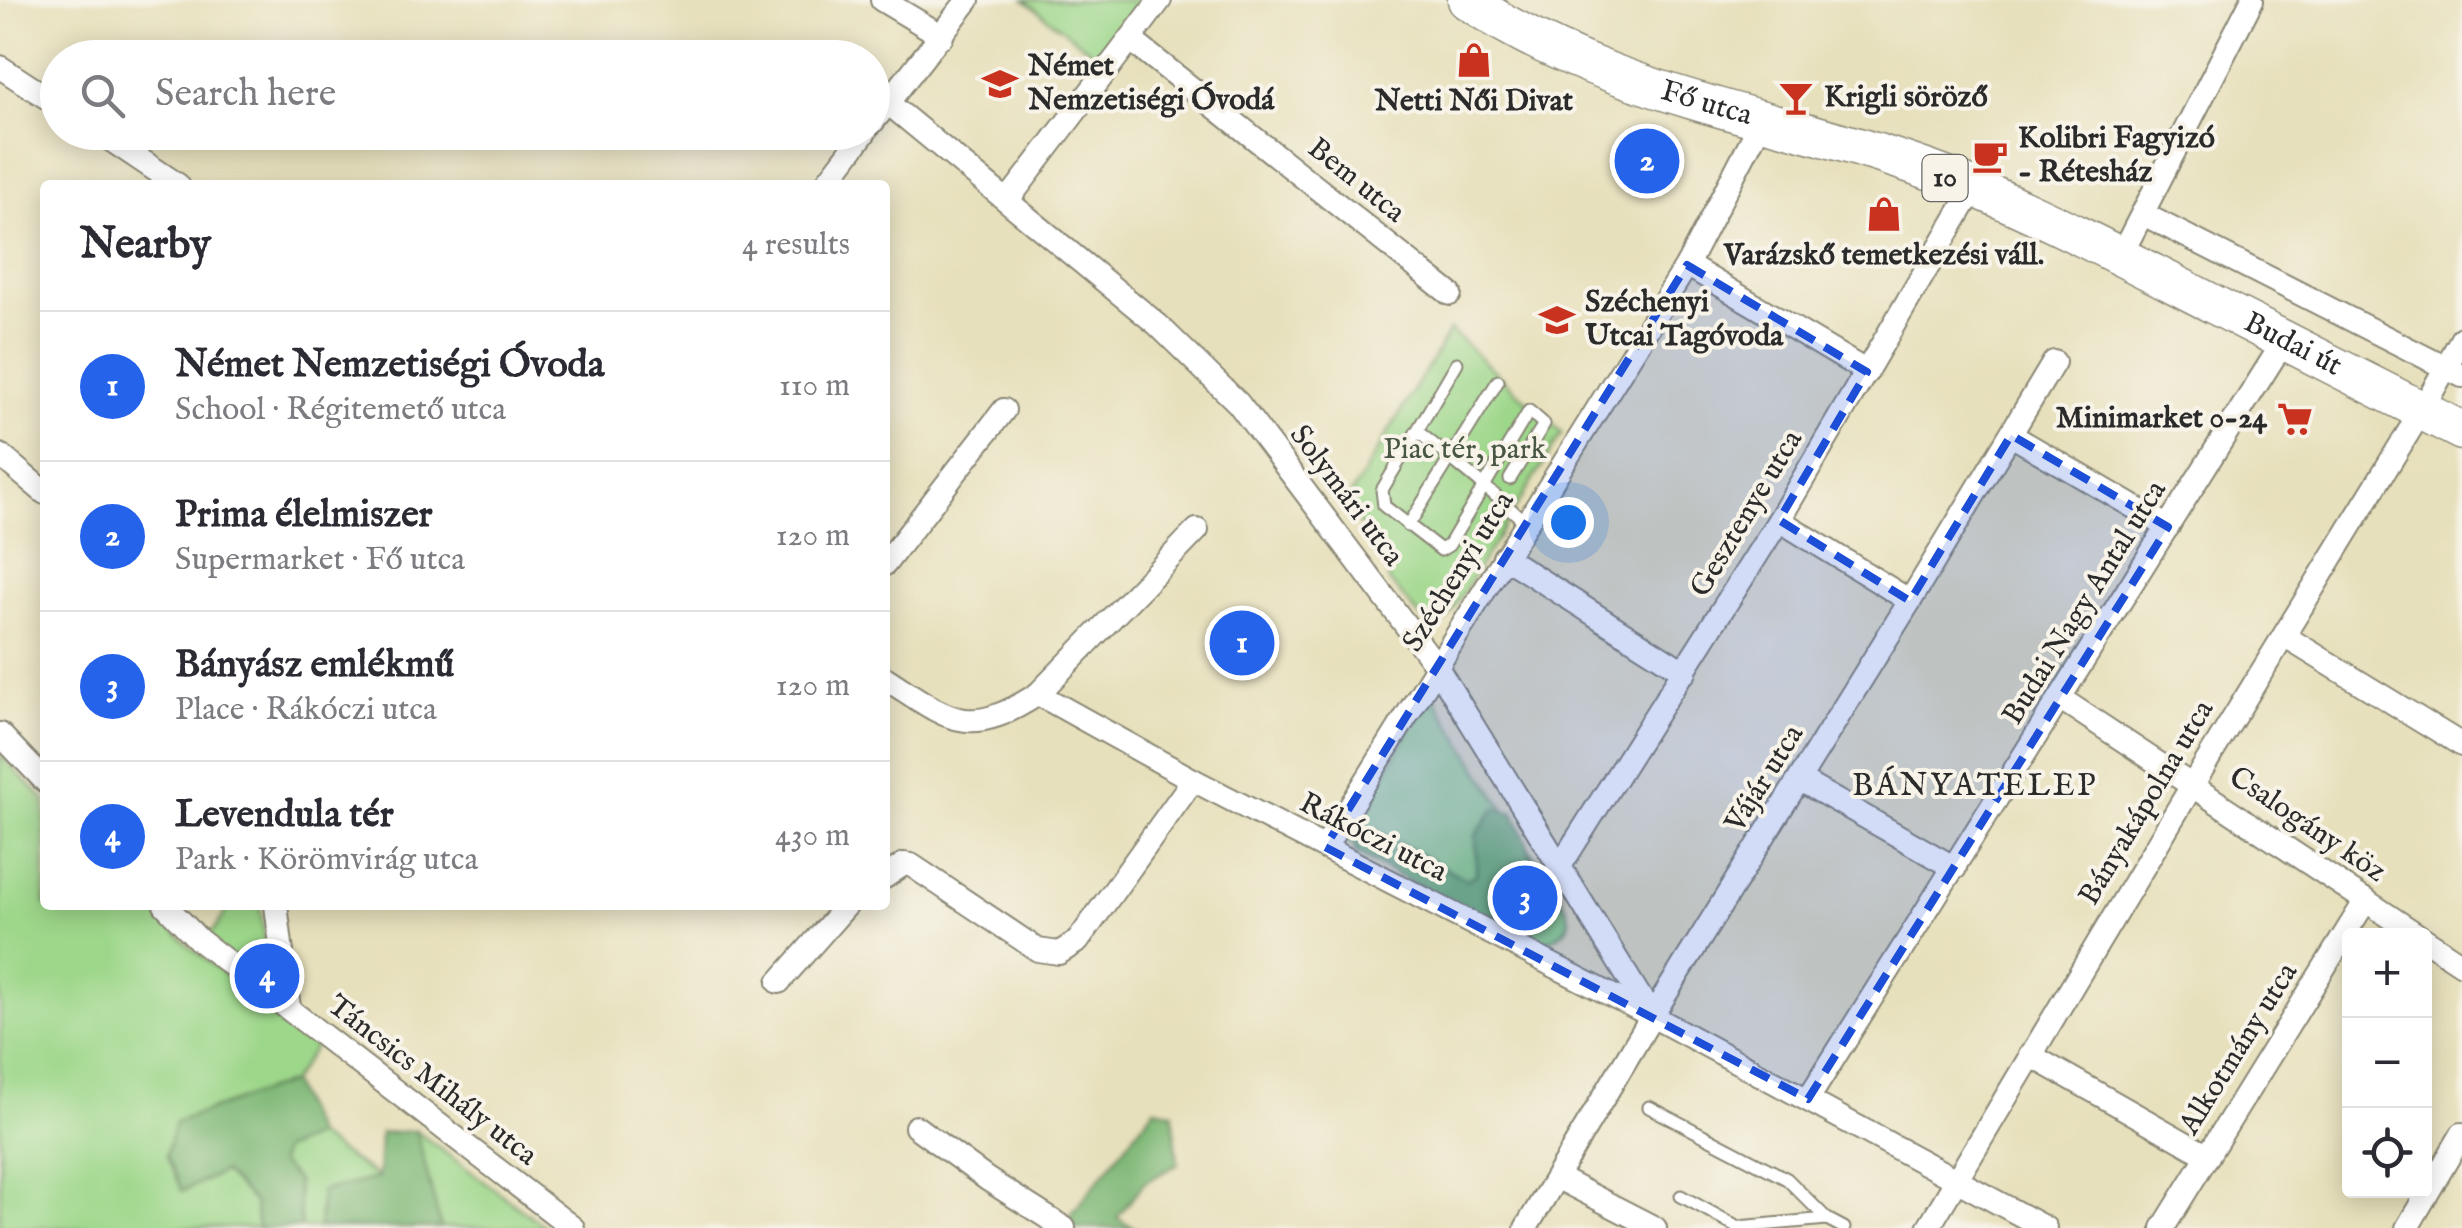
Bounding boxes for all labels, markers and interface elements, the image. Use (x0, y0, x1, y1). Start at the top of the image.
search box (40, 40, 890, 150)
shop icon: Netti Női Divat (1455, 41, 1493, 79)
place label: Német Nemzetiségi Óvodá (1027, 48, 1275, 120)
school or university icon: Német Nemzetiségi Óvodá (981, 65, 1019, 103)
icon: search (75, 68, 130, 123)
text: Search here (155, 71, 336, 119)
street label: Fő utca (1656, 72, 1756, 135)
bar icon: Krigli söröző (1777, 79, 1815, 117)
place label: Krigli söröző (1824, 79, 1989, 117)
place label: Netti Női Divat (1374, 83, 1574, 121)
place label: Kolibri Fagyizó - Rétesház (2018, 120, 2215, 192)
pin: 2 (1614, 124, 1680, 198)
street label: Bem utca (1299, 130, 1413, 232)
cafe icon: Kolibri Fagyizó - Rétesház (1971, 137, 2009, 175)
road number: 10 (1922, 155, 1968, 201)
shop icon: Varázskő temetkezési váll. (1865, 195, 1903, 233)
text: Nearby (80, 219, 211, 272)
text: 4 results (742, 225, 850, 266)
place label: Varázskő temetkezési váll. (1723, 237, 2044, 275)
place label: Széchenyi Utcai Tagóvoda (1585, 284, 1784, 356)
school or university icon: Széchenyi Utcai Tagóvoda (1538, 301, 1576, 339)
street label: Budai út (2237, 304, 2348, 385)
text: Német Nemzetiségi Óvoda (175, 342, 604, 390)
text: 1 (107, 366, 118, 407)
text: 110 m (779, 366, 850, 407)
text: School · Régitemető utca (175, 390, 506, 431)
place label: Minimarket 0-24 (2056, 400, 2267, 438)
supermarket icon: Minimarket 0-24 (2276, 400, 2314, 438)
street label: Solymári utca (1280, 418, 1412, 574)
street label: Gesztenye utca (1682, 423, 1812, 604)
park label: Piac tér, park (1383, 431, 1548, 469)
street label: Budai Nagy Antal utca (1994, 474, 2176, 732)
street label: Széchenyi utca (1395, 485, 1523, 659)
text: Prima élelmiszer (175, 492, 433, 540)
your location (1543, 497, 1594, 548)
text: 2 (105, 516, 120, 557)
text: 120 m (776, 516, 850, 557)
text: Supermarket · Fő utca (175, 540, 465, 581)
pin: 1 (1210, 606, 1274, 680)
text: Bányász emlékmű (175, 642, 454, 690)
text: 3 (107, 666, 118, 707)
text: 120 m (776, 666, 850, 707)
text: Place · Rákóczi utca (175, 690, 437, 731)
street label: Bányakápolna utca (2071, 693, 2223, 913)
street label: Vájár utca (1717, 718, 1813, 841)
street label: Csalogány köz (2221, 759, 2393, 892)
district label: BÁNYATELEP (1852, 765, 2098, 807)
street label: Rákóczi utca (1293, 785, 1453, 891)
text: Levendula tér (175, 792, 394, 840)
text: 4 (105, 816, 120, 857)
text: 430 m (775, 816, 850, 857)
text: Park · Körömvirág utca (175, 840, 478, 881)
pin: 3 (1492, 860, 1558, 936)
map controls (2342, 928, 2432, 1198)
button: + (2342, 928, 2432, 1018)
pin: 4 (234, 938, 300, 1014)
street label: Alkotmány utca (2171, 956, 2307, 1143)
street label: Táncsics Mihály utca (319, 987, 545, 1175)
button: − (2342, 1018, 2432, 1108)
button: locate (2342, 1108, 2432, 1198)

